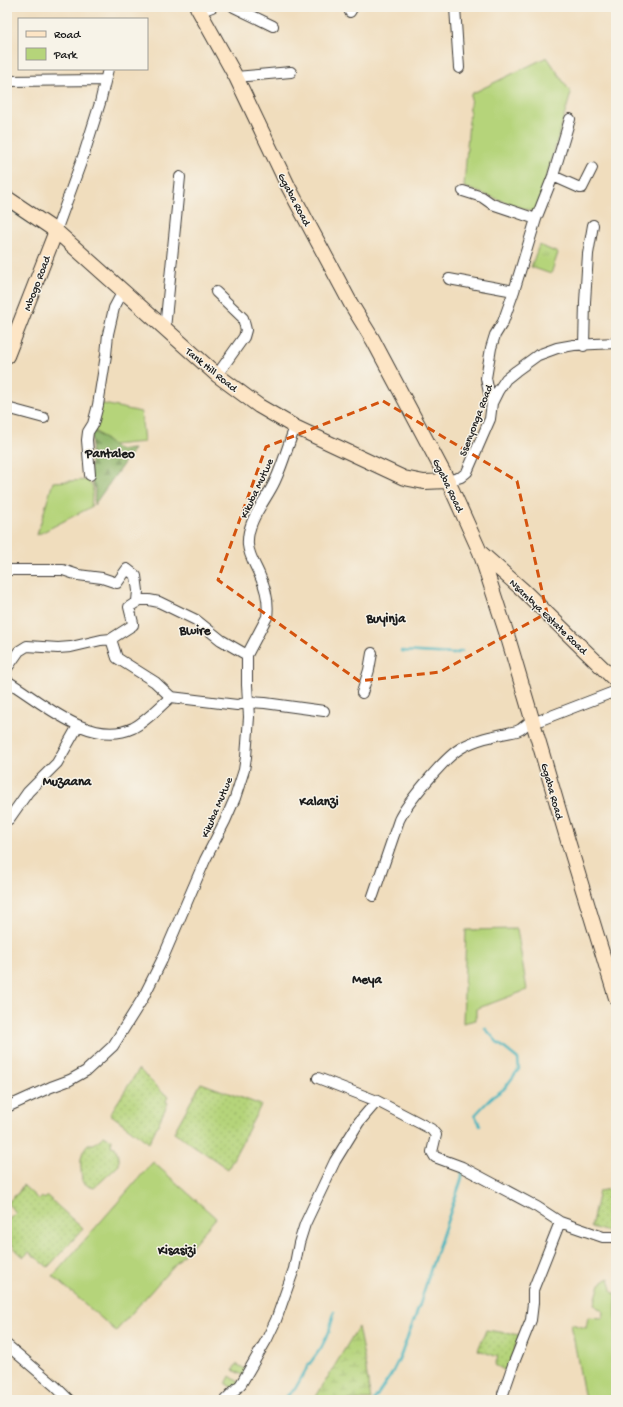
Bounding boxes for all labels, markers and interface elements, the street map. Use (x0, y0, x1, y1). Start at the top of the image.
legend (18, 18, 148, 70)
text: Road (54, 29, 81, 43)
text: Park (53, 49, 79, 63)
street label: Ggaba Road (274, 172, 313, 230)
street label: Mbogo Road (22, 253, 54, 313)
street label: Tank Hill Road (182, 345, 240, 396)
street label: Ssenyonga Road (458, 382, 497, 458)
district label: Pantaleo (84, 447, 135, 462)
street label: Kikuba Mutwe (239, 457, 277, 521)
street label: Ggaba Road (429, 457, 466, 516)
street label: Nsambya Estate Road (506, 577, 590, 659)
district label: Buyinja (365, 612, 406, 627)
district label: Bwire (179, 624, 212, 639)
street label: Ggaba Road (537, 762, 565, 822)
district label: Muzaana (43, 775, 92, 790)
street label: Kikuba Mutwe (200, 775, 236, 840)
district label: Kalanzi (298, 795, 339, 810)
district label: Meya (352, 973, 382, 988)
district label: Kisasizi (157, 1244, 196, 1259)

